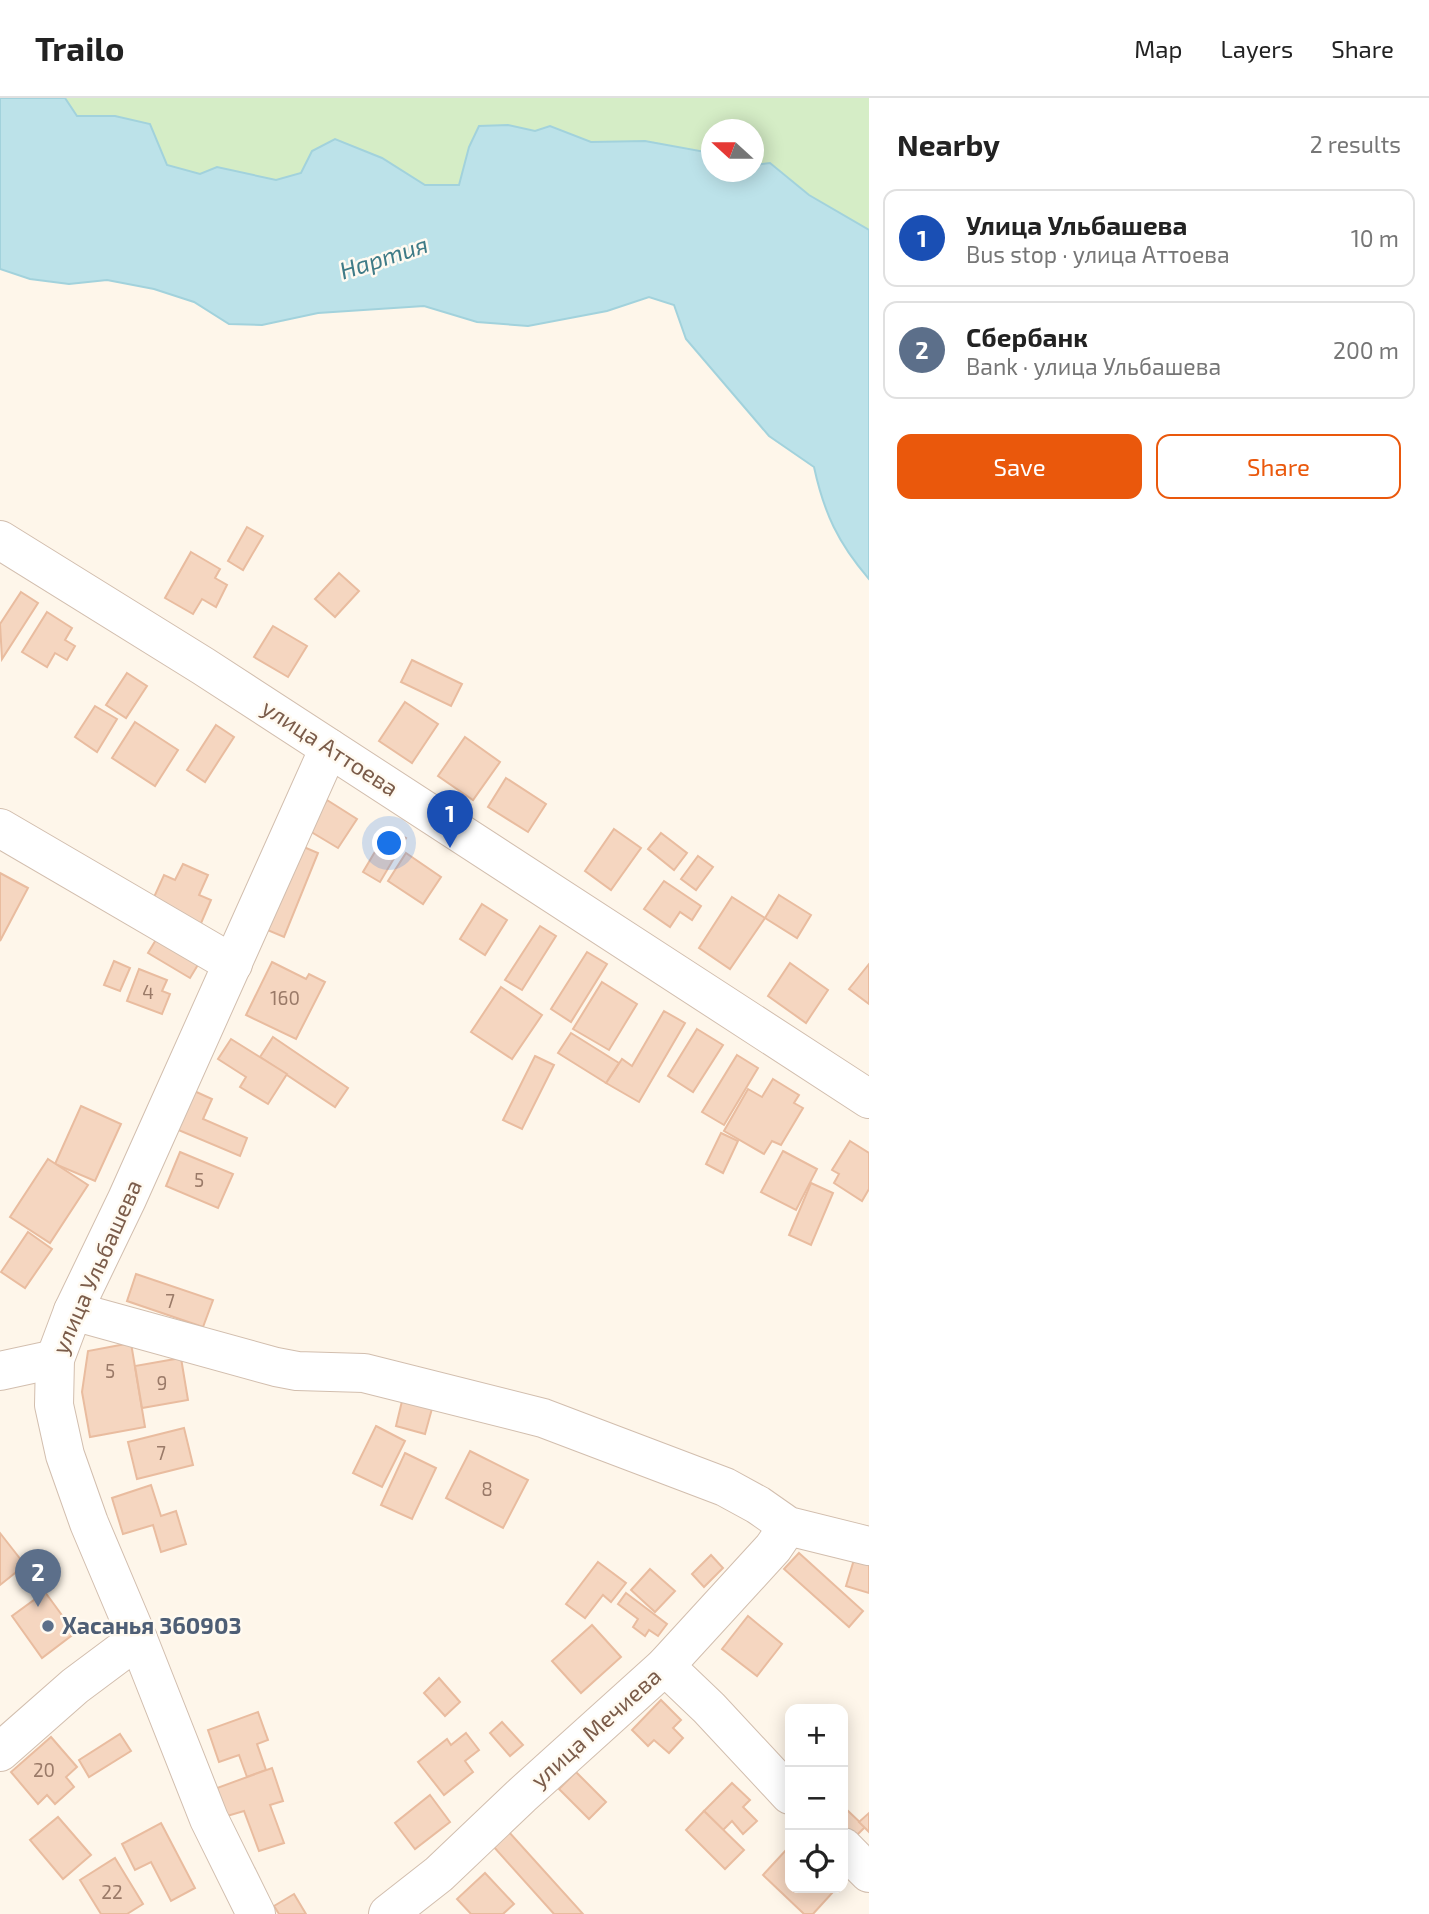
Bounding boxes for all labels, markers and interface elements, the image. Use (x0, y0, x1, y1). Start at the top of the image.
text: Trailo (35, 28, 125, 68)
text: Map (1134, 34, 1182, 63)
text: Layers (1220, 34, 1293, 63)
text: Share (1331, 34, 1394, 63)
north arrow (701, 119, 764, 182)
text: Nearby (897, 126, 1000, 162)
text: 2 results (1310, 130, 1401, 158)
text: Улица Ульбашева (966, 209, 1187, 240)
text: 1 (917, 224, 927, 252)
text: 10 m (1351, 224, 1399, 252)
water label: Нартия (336, 229, 431, 284)
text: Bus stop · улица Аттоева (966, 240, 1230, 268)
text: Сбербанк (966, 321, 1088, 352)
text: 2 (915, 336, 929, 364)
text: 200 m (1333, 336, 1399, 364)
text: Bank · улица Ульбашева (966, 352, 1221, 380)
button: Save (897, 434, 1142, 499)
button: Share (1156, 434, 1401, 499)
street label: улица Аттоева (257, 693, 404, 803)
pin: 1 (427, 790, 473, 848)
your location (372, 826, 406, 860)
house number: 4 (142, 980, 154, 1003)
house number: 160 (270, 986, 300, 1009)
house number: 5 (194, 1168, 204, 1191)
street label: улица Ульбашева (45, 1175, 148, 1358)
house number: 7 (165, 1289, 175, 1312)
house number: 5 (105, 1359, 115, 1382)
house number: 9 (157, 1371, 167, 1394)
house number: 7 (156, 1441, 166, 1464)
house number: 8 (481, 1477, 493, 1500)
pin: 2 (15, 1549, 61, 1607)
place label: Хасанья 360903 (62, 1611, 241, 1639)
marker: Хасанья 360903 (40, 1618, 56, 1634)
street label: улица Мечиева (524, 1661, 667, 1794)
map controls (785, 1704, 848, 1893)
button: + (785, 1704, 848, 1767)
house number: 20 (33, 1758, 55, 1781)
button: − (785, 1767, 848, 1830)
button: locate (785, 1830, 848, 1893)
house number: 22 (101, 1880, 123, 1903)

